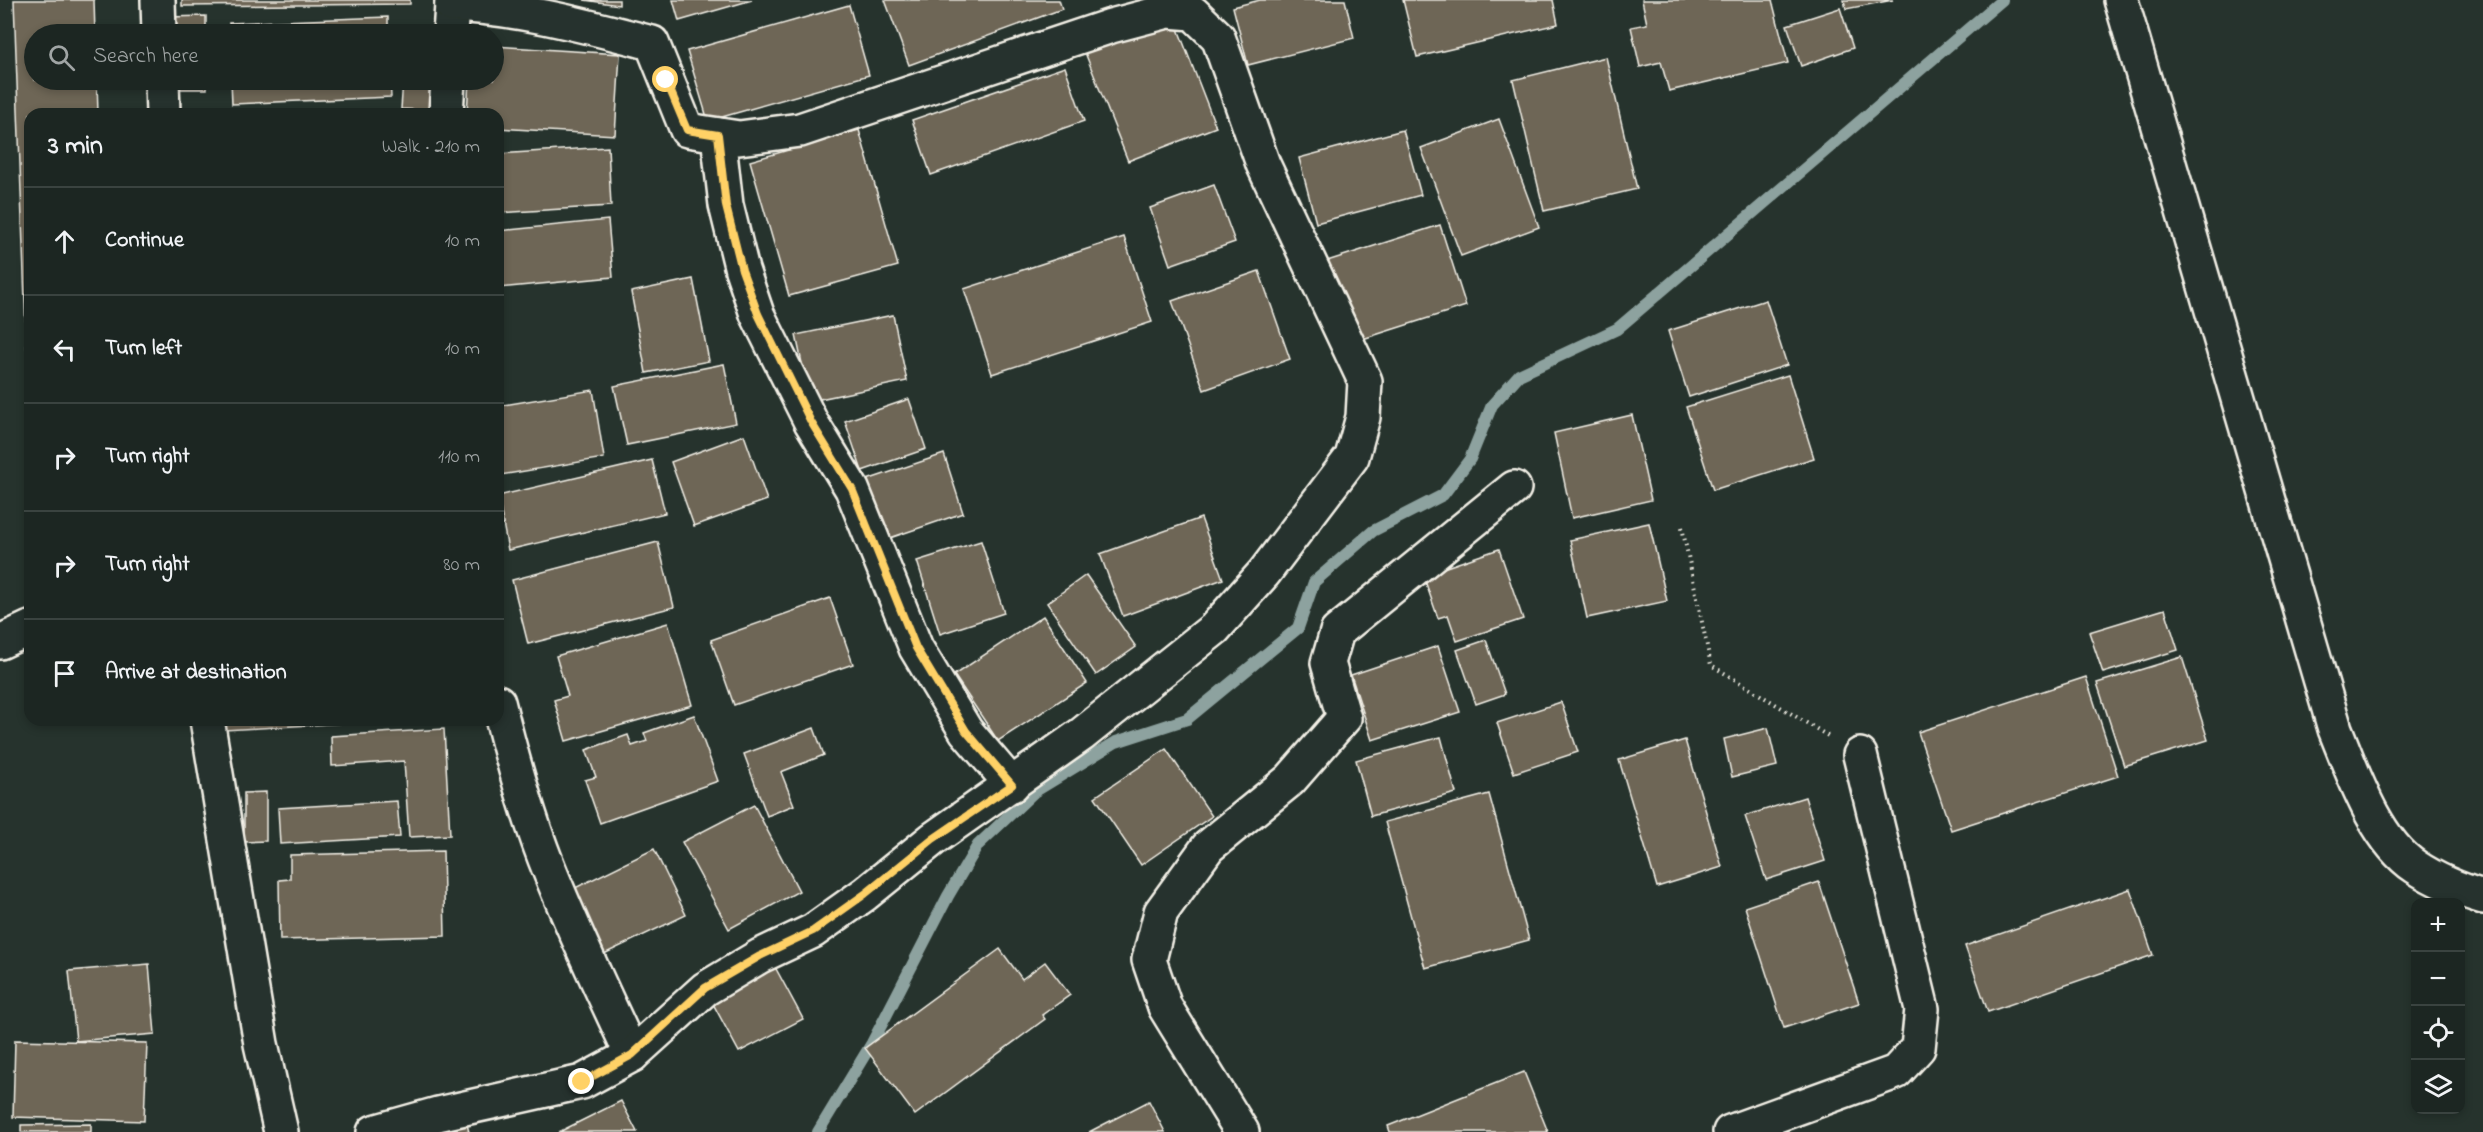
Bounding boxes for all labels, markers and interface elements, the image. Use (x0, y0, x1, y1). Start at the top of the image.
search box (24, 24, 504, 90)
icon: search (45, 41, 78, 74)
text: Search here (93, 41, 198, 73)
route start (652, 66, 678, 92)
text: 3 min (48, 128, 103, 166)
text: Walk · 210 m (382, 133, 480, 162)
icon: ahead (48, 225, 81, 258)
text: Continue (105, 225, 184, 257)
text: 10 m (444, 227, 480, 256)
icon: left (48, 333, 81, 366)
text: Turn left (105, 333, 182, 365)
text: 10 m (444, 335, 480, 364)
icon: right (48, 441, 81, 474)
text: Turn right (105, 441, 190, 473)
text: 110 m (438, 443, 480, 472)
icon: right (48, 549, 81, 582)
text: Turn right (105, 549, 190, 581)
text: 80 m (443, 551, 480, 580)
icon: arrive (48, 657, 81, 690)
text: Arrive at destination (105, 657, 287, 689)
map controls (2411, 898, 2465, 1114)
button: + (2411, 898, 2465, 952)
button: − (2411, 952, 2465, 1006)
button: locate (2411, 1006, 2465, 1060)
button: layers (2411, 1060, 2465, 1114)
route end (568, 1068, 594, 1094)

